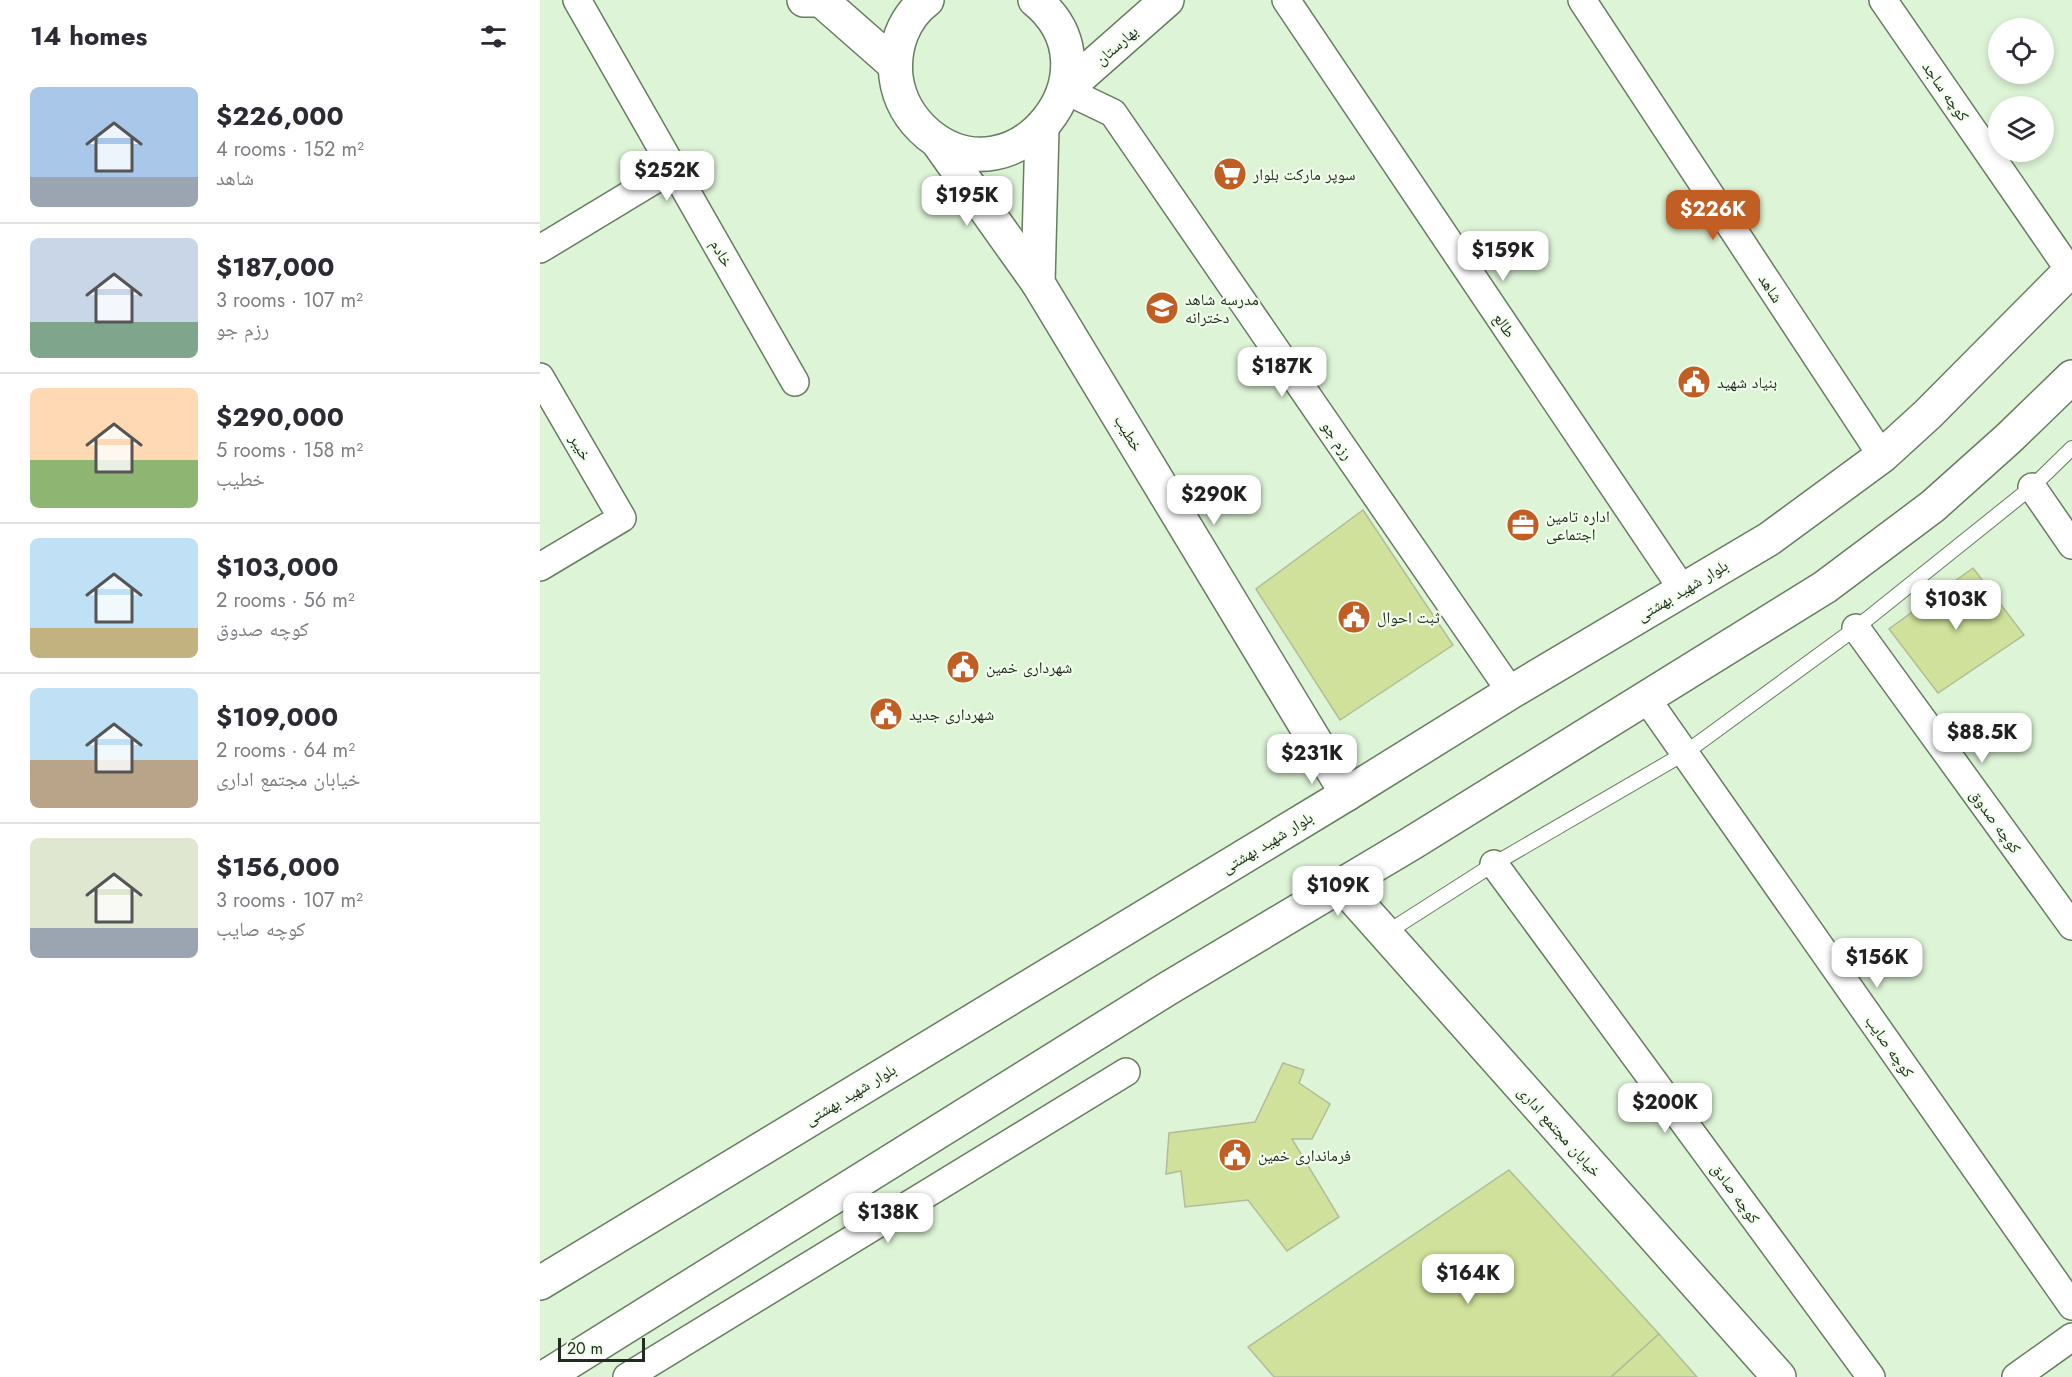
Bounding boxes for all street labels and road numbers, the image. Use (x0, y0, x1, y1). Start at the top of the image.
street label: بهارستان (1090, 20, 1143, 71)
street label: کوچه ساجد (1916, 57, 1975, 126)
street label: خادم (704, 235, 739, 271)
street label: شاهد (1753, 269, 1788, 307)
street label: طالع (1488, 308, 1521, 342)
street label: خطیب (1109, 411, 1148, 456)
street label: رزم جو (1316, 416, 1359, 464)
street label: خیبر (563, 429, 597, 465)
street label: بلوار شهید بهشتی (1632, 554, 1732, 627)
street label: کوچه صدوق (1964, 784, 2027, 858)
street label: بلوار شهید بهشتی (1217, 806, 1317, 879)
street label: کوچه صایب (1860, 1010, 1920, 1082)
street label: بلوار شهید بهشتی (800, 1058, 900, 1131)
street label: خیابان مجتمع اداری (1512, 1081, 1607, 1182)
street label: کوچه صادق (1706, 1158, 1766, 1229)

